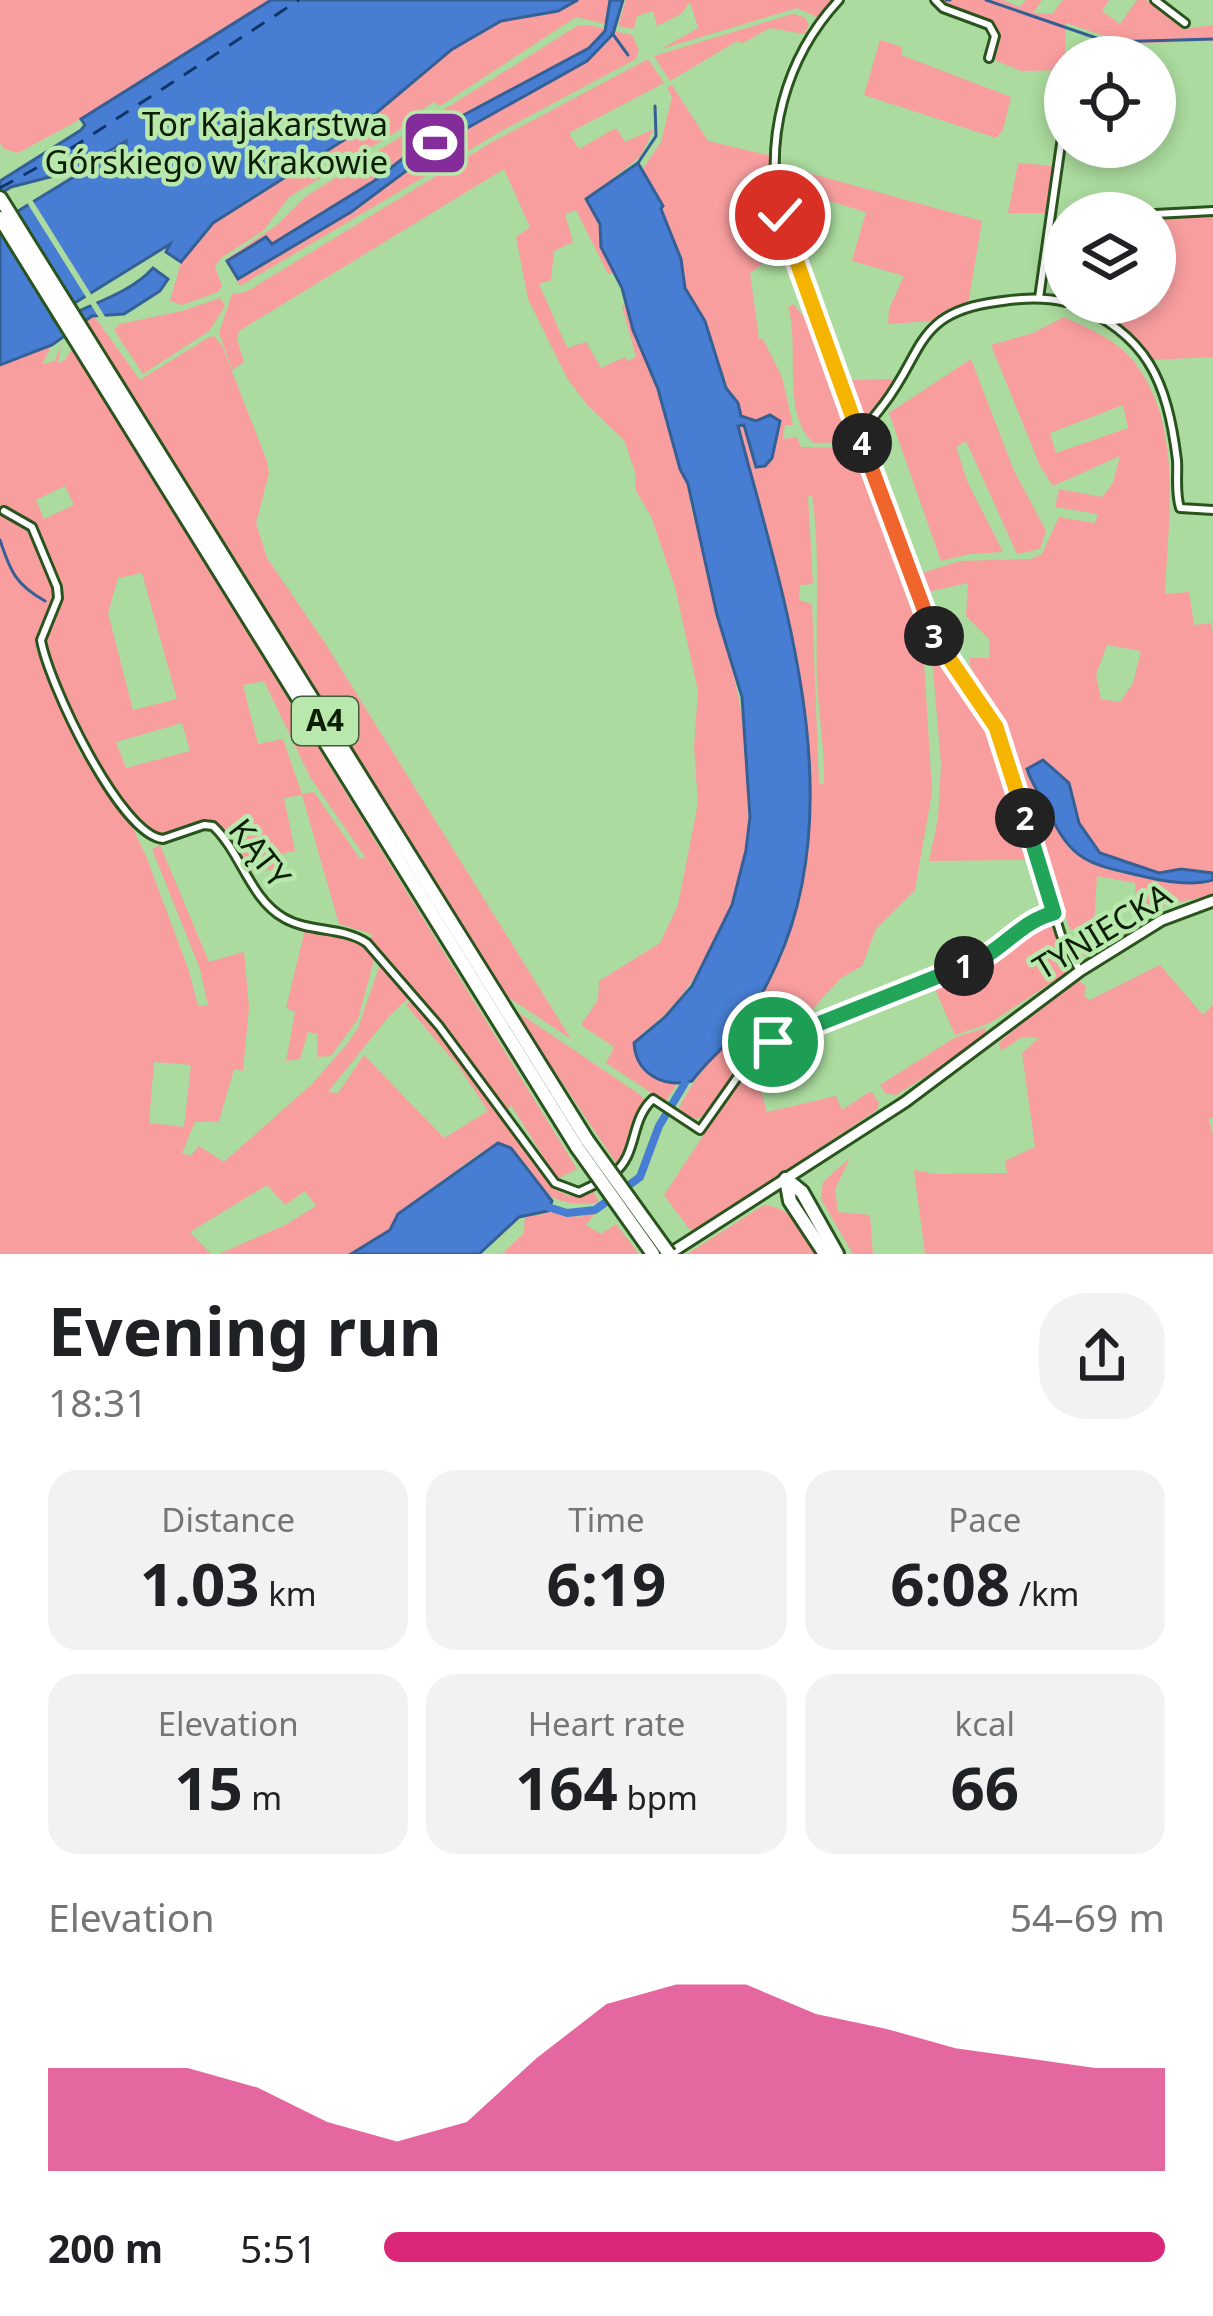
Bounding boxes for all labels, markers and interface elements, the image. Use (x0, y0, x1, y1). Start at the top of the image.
map controls (1044, 36, 1176, 324)
button: locate (1044, 36, 1176, 168)
place label: Tor Kajakarstwa Górskiego w Krakowie (45, 101, 388, 184)
sports icon: Tor Kajakarstwa Górskiego w Krakowie (400, 108, 470, 178)
pin (729, 164, 831, 266)
icon: check (747, 182, 813, 248)
button: layers (1044, 192, 1176, 324)
pin: 4 (832, 413, 892, 473)
text: 4 (853, 420, 871, 465)
pin: 3 (904, 606, 964, 666)
text: 3 (925, 613, 943, 658)
road number: A4 (292, 697, 358, 745)
pin: 2 (995, 788, 1055, 848)
text: 2 (1016, 795, 1034, 840)
street label: KĄTY (219, 809, 302, 897)
street label: TYNIECKA (1024, 871, 1180, 990)
pin: 1 (934, 936, 994, 996)
text: 1 (955, 943, 973, 988)
pin (722, 991, 824, 1093)
icon: arrive (740, 1009, 806, 1075)
text: Evening run (48, 1285, 442, 1375)
button: share (1039, 1293, 1165, 1419)
text: 18:31 (48, 1375, 148, 1428)
text: Distance (161, 1497, 295, 1542)
text: Time (568, 1497, 645, 1542)
text: Pace (948, 1497, 1021, 1542)
text: 1.03 (140, 1542, 260, 1624)
text: 6:19 (547, 1542, 666, 1624)
text: 6:08 (890, 1542, 1010, 1624)
text: km (260, 1571, 317, 1616)
text: /km (1010, 1571, 1079, 1616)
text: Elevation (158, 1701, 299, 1746)
text: Heart rate (528, 1701, 685, 1746)
text: kcal (955, 1701, 1015, 1746)
text: 15 (174, 1746, 243, 1828)
text: 164 (515, 1746, 618, 1828)
text: 66 (951, 1746, 1019, 1828)
text: m (243, 1775, 282, 1820)
text: bpm (618, 1775, 698, 1820)
text: Elevation (48, 1890, 215, 1943)
text: 54–69 m (1010, 1890, 1165, 1943)
text: 200 m (48, 2221, 163, 2274)
text: 5:51 (240, 2221, 317, 2274)

